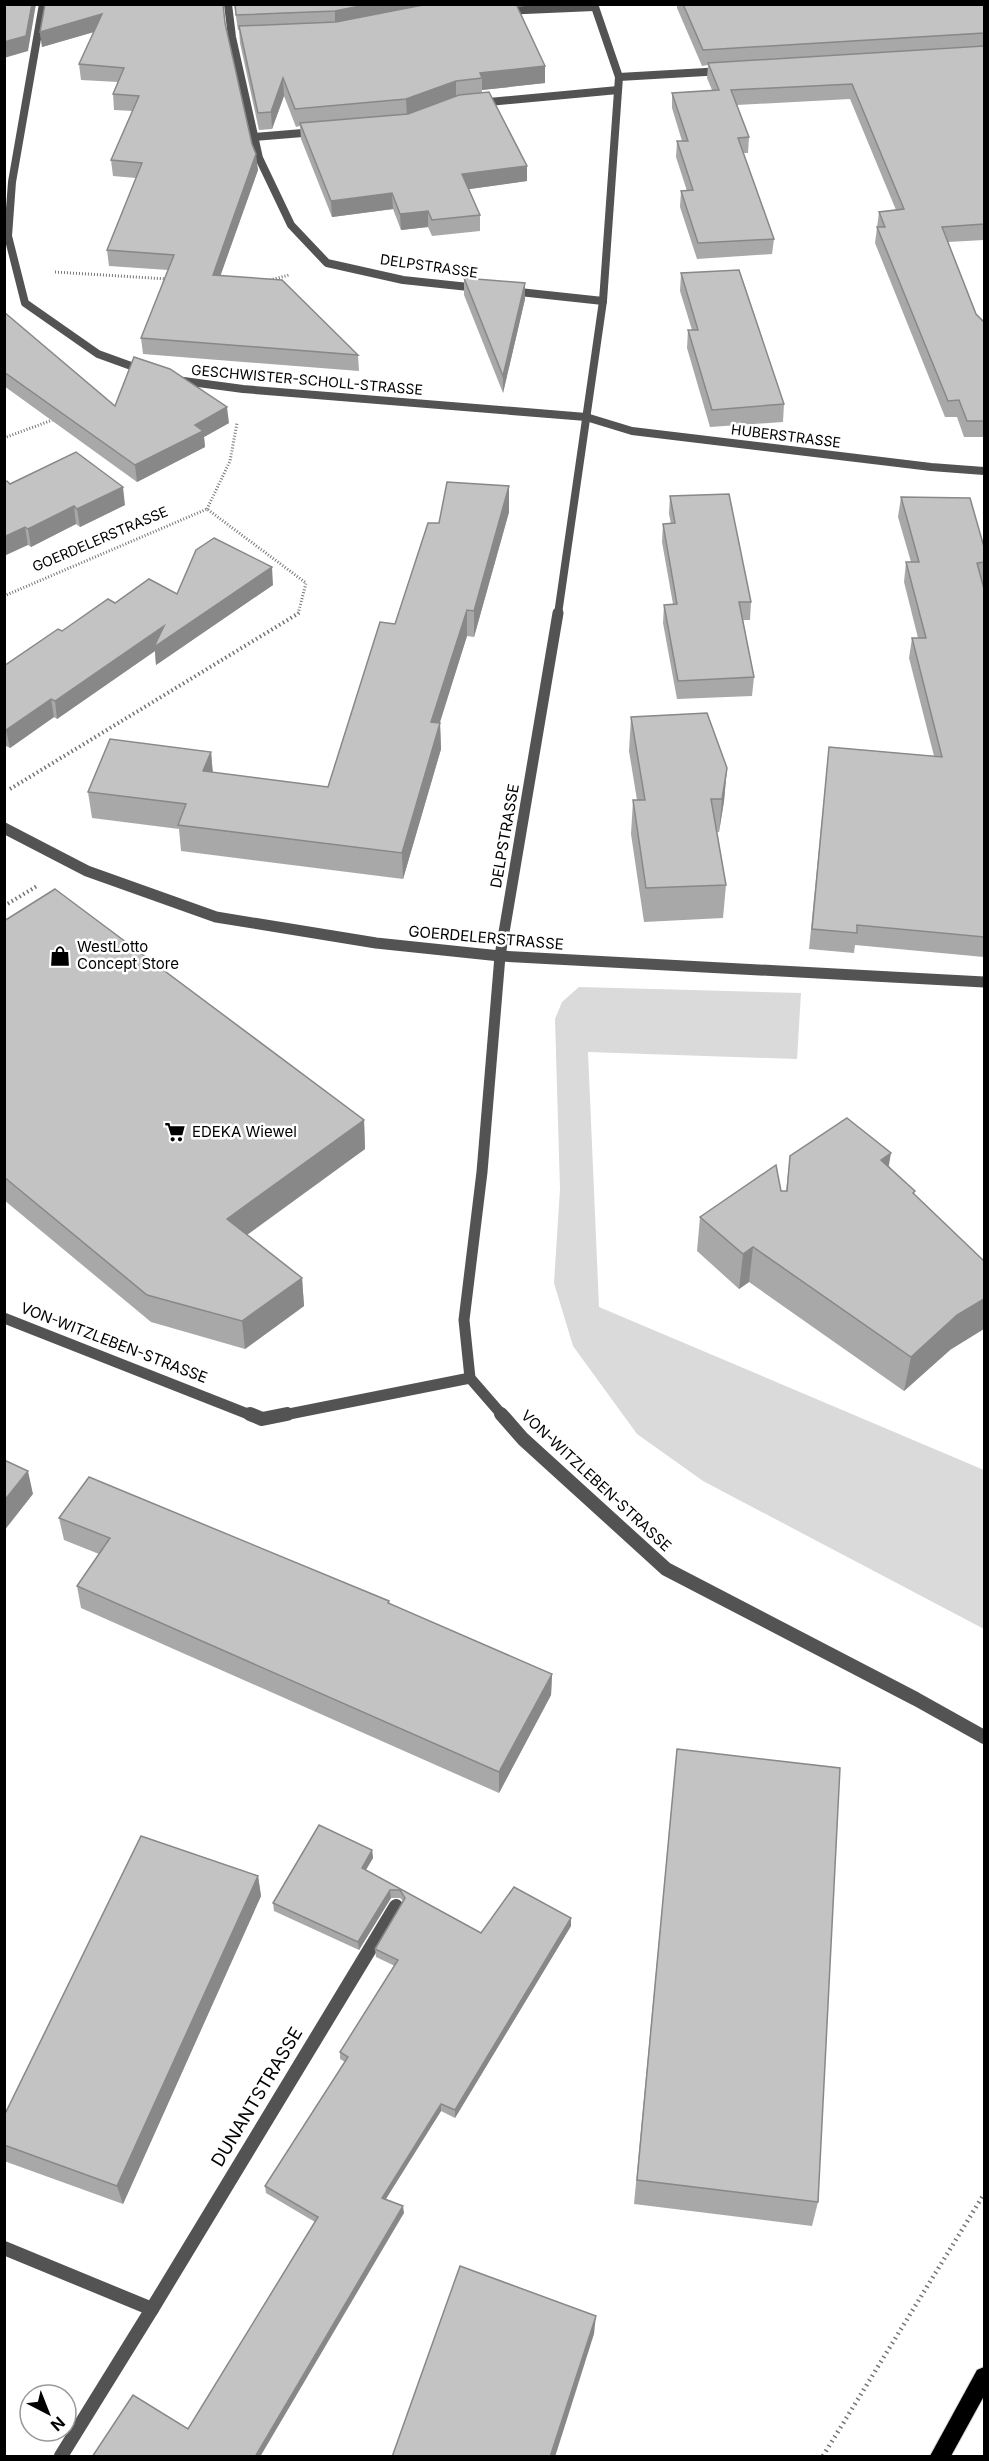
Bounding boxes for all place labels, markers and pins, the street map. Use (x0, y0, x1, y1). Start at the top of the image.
place label: WestLotto Concept Store (77, 937, 179, 973)
shop icon: WestLotto Concept Store (48, 944, 72, 968)
supermarket icon: EDEKA Wiewel (163, 1120, 187, 1144)
place label: EDEKA Wiewel (192, 1122, 297, 1141)

